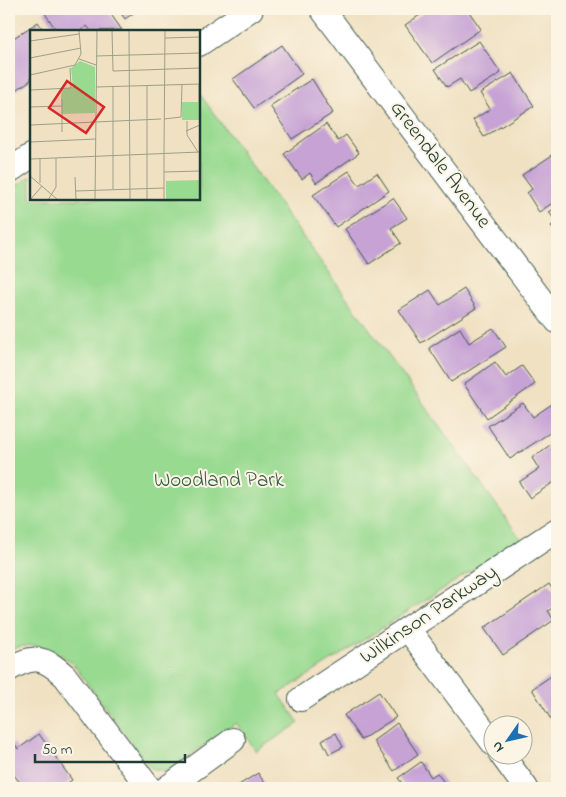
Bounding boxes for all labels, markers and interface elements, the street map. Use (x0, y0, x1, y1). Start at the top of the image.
inset map (30, 30, 200, 200)
street label: Greendale Avenue (382, 95, 498, 236)
park label: Woodland Park (154, 466, 285, 496)
street label: Wilkinson Parkway (354, 558, 505, 674)
north arrow (484, 714, 534, 764)
scale bar (35, 732, 185, 764)
text: N (487, 737, 510, 756)
text: 50 m (42, 739, 73, 761)

